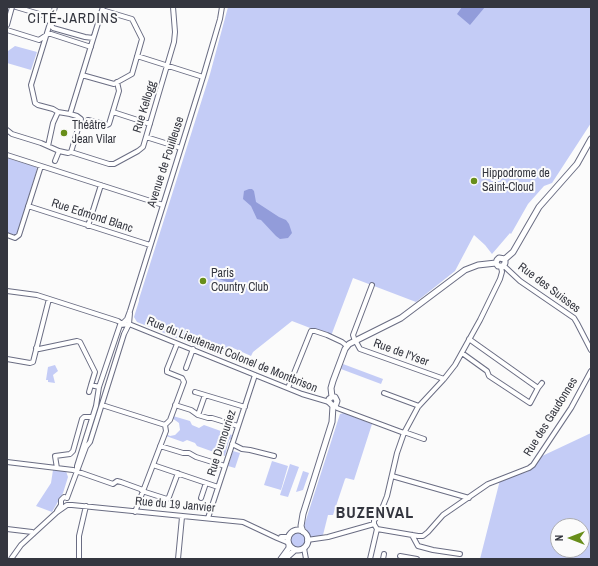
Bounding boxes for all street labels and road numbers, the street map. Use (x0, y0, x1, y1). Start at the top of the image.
street label: Rue Kellogg (130, 79, 160, 135)
street label: Avenue de Fouilleuse (145, 115, 187, 209)
street label: Rue Edmond Blanc (49, 196, 135, 236)
street label: Rue des Suisses (515, 260, 583, 316)
street label: Rue du Lieutenant Colonel de Montbrison (145, 314, 319, 396)
street label: Rue de l'Yser (371, 336, 431, 370)
street label: Rue des Gaudonnes (521, 375, 581, 459)
street label: Rue Dumouriez (205, 408, 239, 478)
street label: Rue du 19 Janvier (134, 494, 216, 516)

